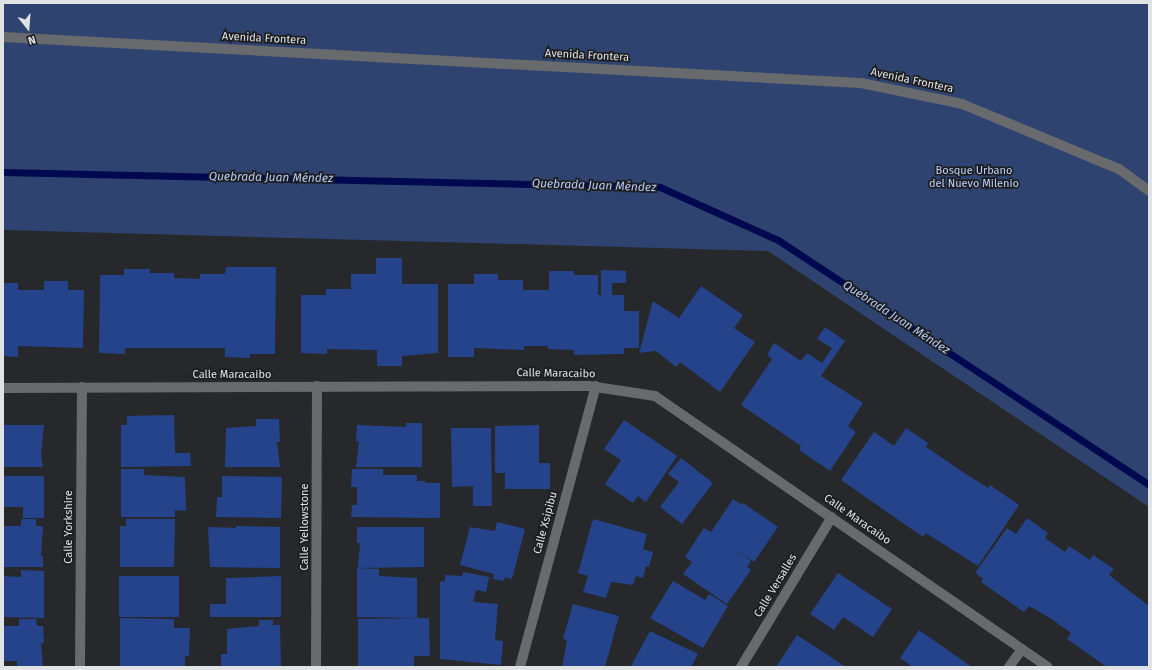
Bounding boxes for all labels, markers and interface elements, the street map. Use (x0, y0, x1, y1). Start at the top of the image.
north arrow (8, 8, 48, 48)
street label: Avenida Frontera (222, 30, 306, 48)
text: N (26, 33, 37, 47)
street label: Avenida Frontera (545, 47, 629, 65)
street label: Avenida Frontera (869, 66, 955, 96)
park label: Bosque Urbano del Nuevo Milenio (929, 165, 1019, 191)
water label: Quebrada Juan Méndez (209, 170, 333, 186)
water label: Quebrada Juan Méndez (532, 177, 656, 195)
water label: Quebrada Juan Méndez (840, 278, 952, 358)
street label: Calle Maracaibo (516, 367, 596, 381)
street label: Calle Maracaibo (193, 368, 271, 382)
street label: Calle Yellowstone (298, 483, 312, 571)
street label: Calle Yorkshire (62, 490, 76, 564)
street label: Calle Xsipibu (531, 490, 561, 556)
street label: Calle Maracaibo (821, 492, 893, 548)
street label: Calle Versalles (752, 552, 800, 620)

